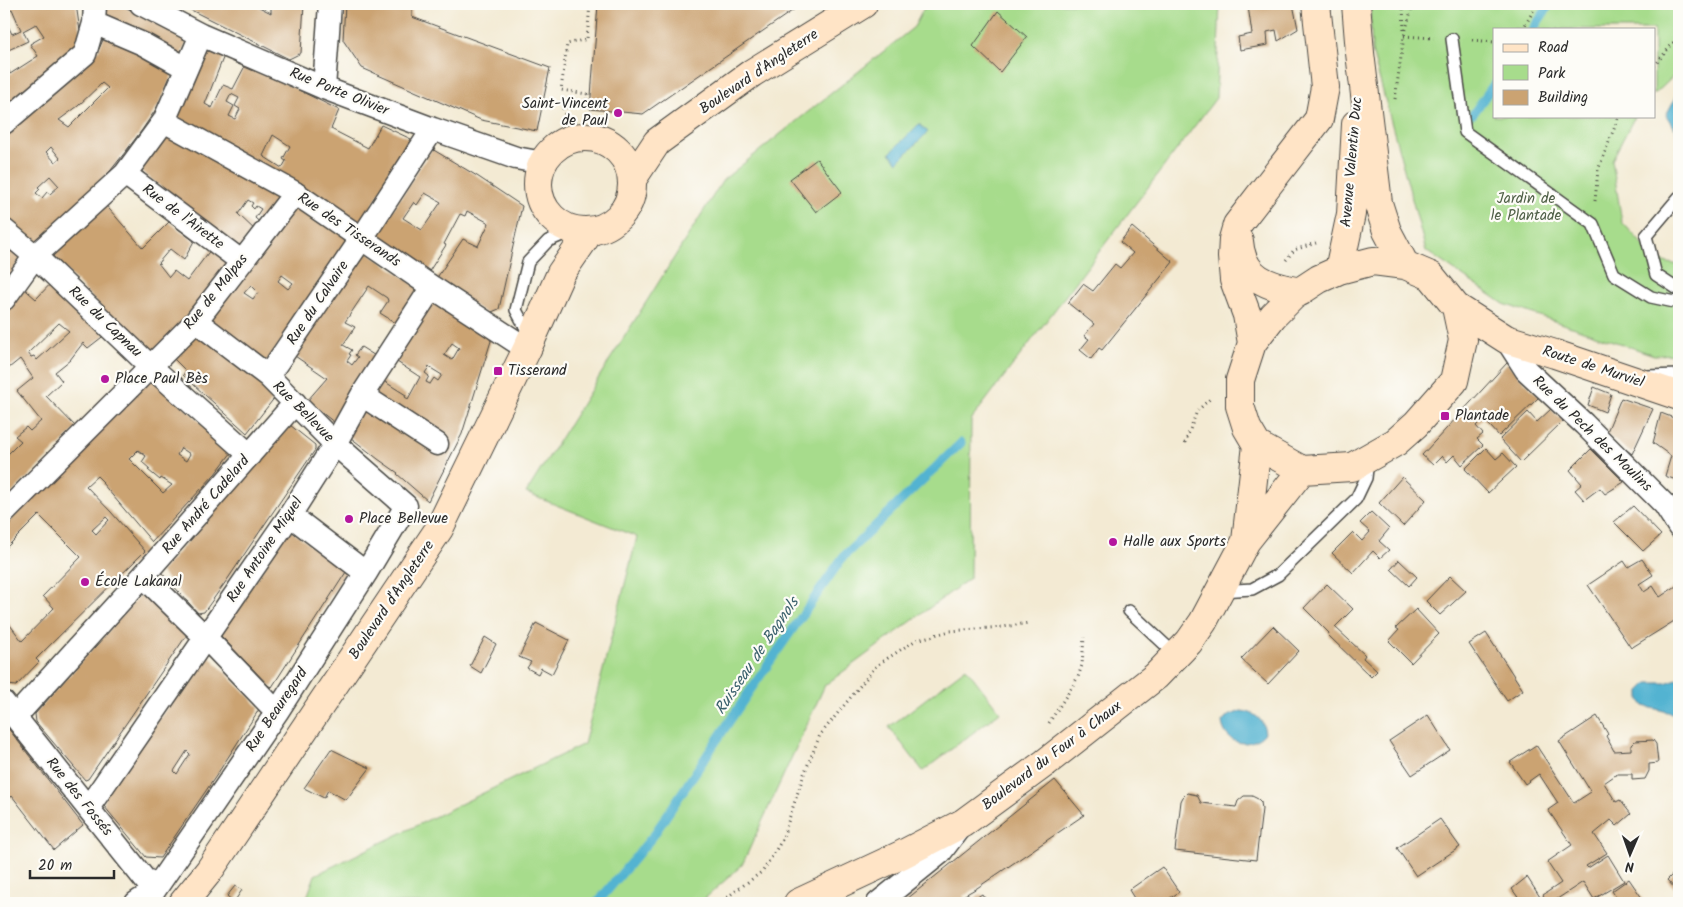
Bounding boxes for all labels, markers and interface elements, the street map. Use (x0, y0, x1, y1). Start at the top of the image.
street label: Boulevard d'Angleterre (695, 23, 824, 121)
legend (1493, 28, 1656, 118)
text: Road (1538, 36, 1569, 60)
street label: Rue Porte Olivier (286, 61, 393, 123)
text: Park (1538, 62, 1566, 86)
text: Building (1538, 86, 1588, 110)
place label: Saint-Vincent de Paul (522, 92, 608, 133)
street label: Avenue Valentin Duc (1334, 96, 1370, 228)
marker: Saint-Vincent de Paul (612, 107, 624, 119)
street label: Rue de l'Airette (137, 178, 229, 256)
street label: Rue des Tisserands (292, 186, 406, 274)
park label: Jardin de le Plantade (1491, 187, 1561, 228)
street label: Rue de Malpas (178, 248, 255, 335)
street label: Rue du Calvaire (281, 256, 355, 350)
street label: Rue du Capnau (63, 280, 147, 364)
street label: Route de Murviel (1539, 339, 1647, 395)
place label: Tisserand (508, 359, 567, 383)
marker: Tisserand (492, 365, 504, 377)
place label: Place Paul Bès (115, 367, 209, 391)
street label: Rue du Pech des Moulins (1526, 370, 1658, 498)
marker: Place Paul Bès (99, 373, 111, 385)
street label: Rue Bellevue (266, 375, 340, 449)
place label: Plantade (1455, 404, 1509, 428)
marker: Plantade (1439, 410, 1451, 422)
street label: Rue André Cadelard (156, 450, 256, 560)
street label: Rue Antoine Miquel (221, 492, 310, 608)
place label: Place Bellevue (359, 507, 448, 531)
marker: Place Bellevue (343, 513, 355, 525)
place label: Halle aux Sports (1123, 530, 1227, 554)
street label: Boulevard d'Angleterre (343, 535, 441, 664)
marker: Halle aux Sports (1107, 536, 1119, 548)
place label: École Lakanal (95, 570, 182, 594)
marker: École Lakanal (79, 576, 91, 588)
water label: Ruisseau de Bagnols (708, 591, 807, 720)
street label: Rue Beauregard (240, 662, 315, 757)
street label: Boulevard du Four à Chaux (977, 695, 1128, 817)
street label: Rue des Fossés (40, 752, 119, 842)
north arrow (1606, 830, 1656, 880)
scale bar (30, 847, 114, 879)
text: 20 m (38, 854, 72, 878)
text: N (1625, 855, 1634, 877)

